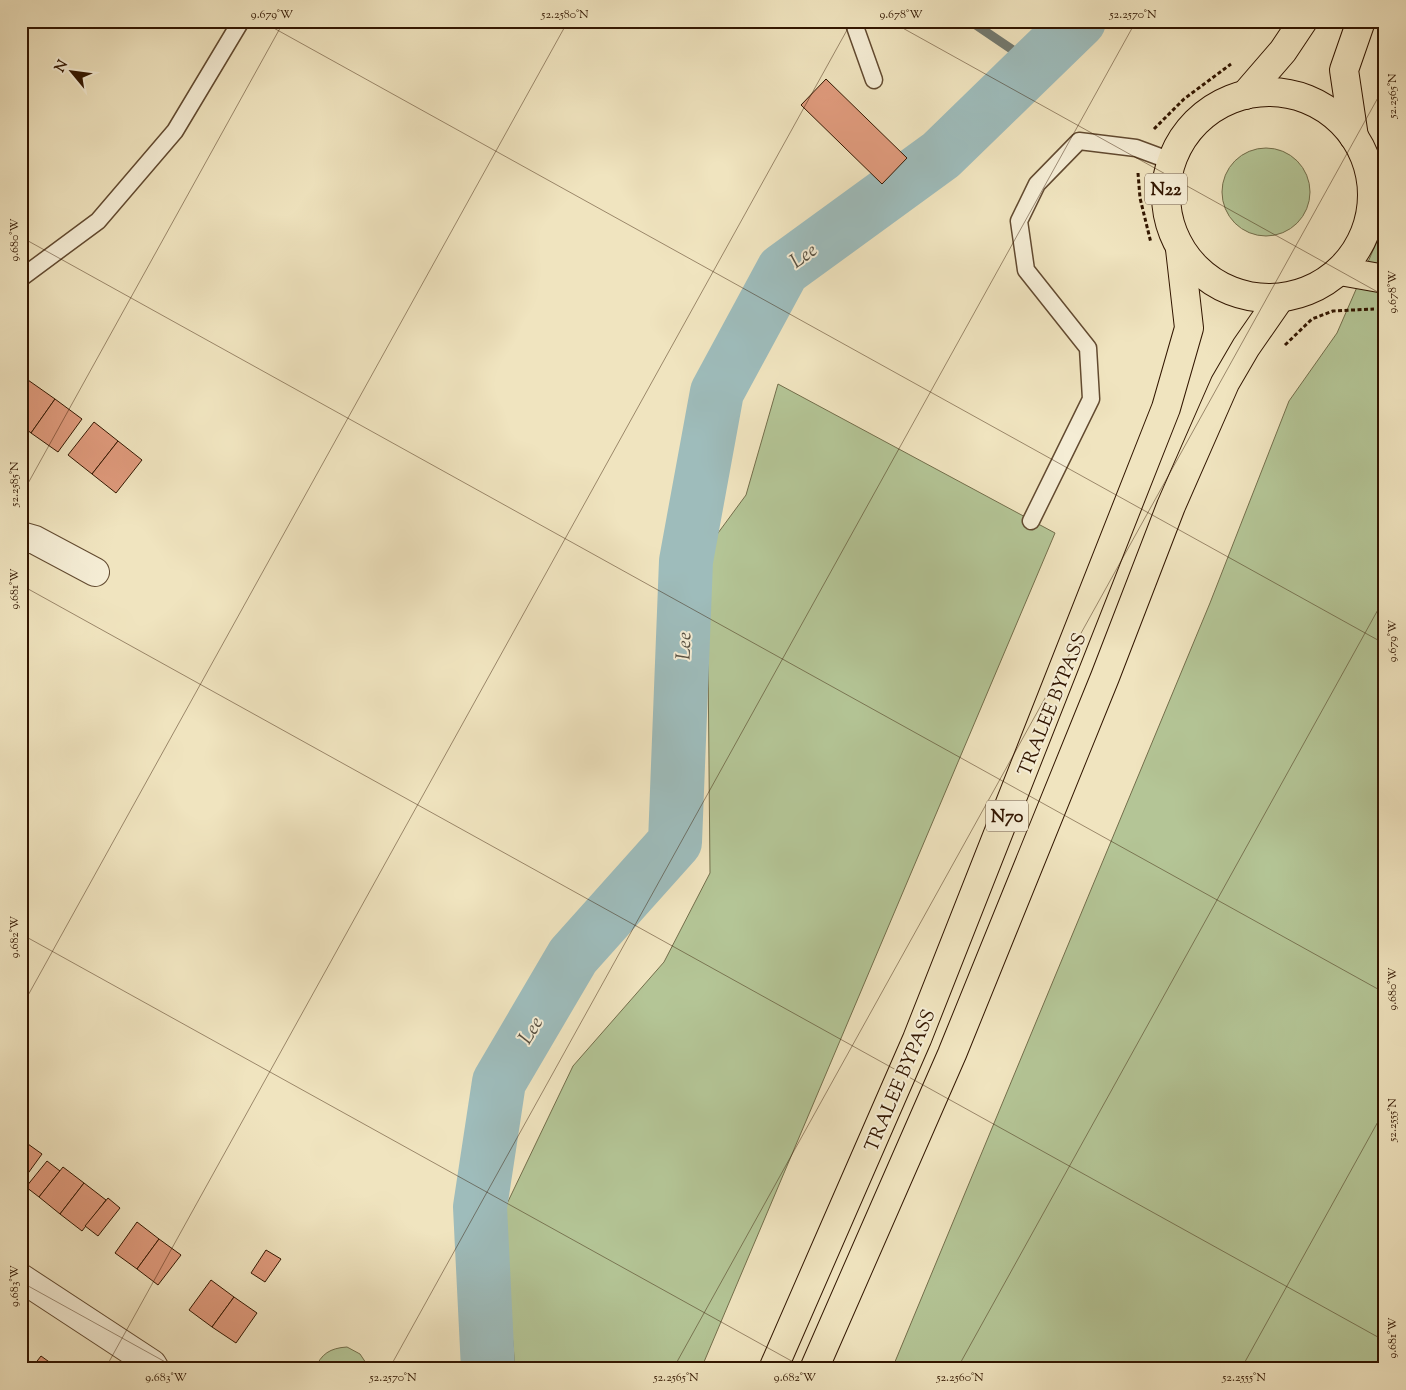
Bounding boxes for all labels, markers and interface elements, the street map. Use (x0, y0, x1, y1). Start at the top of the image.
text: 9.679°W (251, 6, 294, 24)
text: 52.2580°N (540, 6, 589, 24)
text: 9.678°W (879, 6, 923, 24)
text: 52.2570°N (1108, 6, 1157, 24)
north arrow (48, 48, 98, 98)
text: N (51, 57, 74, 76)
text: 52.2565°N (1384, 73, 1402, 120)
road number: N22 (1145, 173, 1187, 204)
text: 9.680°W (6, 218, 24, 262)
water label: Lee (785, 237, 824, 277)
text: 9.678°W (1384, 270, 1402, 314)
text: 52.2585°N (6, 461, 24, 508)
text: 9.681°W (6, 568, 24, 610)
text: 9.679°W (1384, 619, 1402, 662)
street label: TRALEE BYPASS (1012, 629, 1094, 781)
water label: Lee (671, 632, 700, 661)
road number: N70 (986, 800, 1028, 831)
text: 9.682°W (6, 915, 24, 958)
text: 9.680°W (1384, 967, 1402, 1011)
street label: TRALEE BYPASS (859, 1005, 944, 1156)
water label: Lee (513, 1012, 552, 1051)
text: 52.2555°N (1384, 1098, 1402, 1143)
text: 9.683°W (6, 1264, 24, 1307)
text: 9.681°W (1384, 1317, 1402, 1359)
text: 9.683°W (145, 1369, 188, 1387)
text: 52.2570°N (368, 1369, 417, 1387)
text: 52.2565°N (652, 1369, 699, 1387)
text: 9.682°W (774, 1369, 817, 1387)
text: 52.2560°N (935, 1369, 984, 1387)
text: 52.2555°N (1221, 1369, 1266, 1387)

